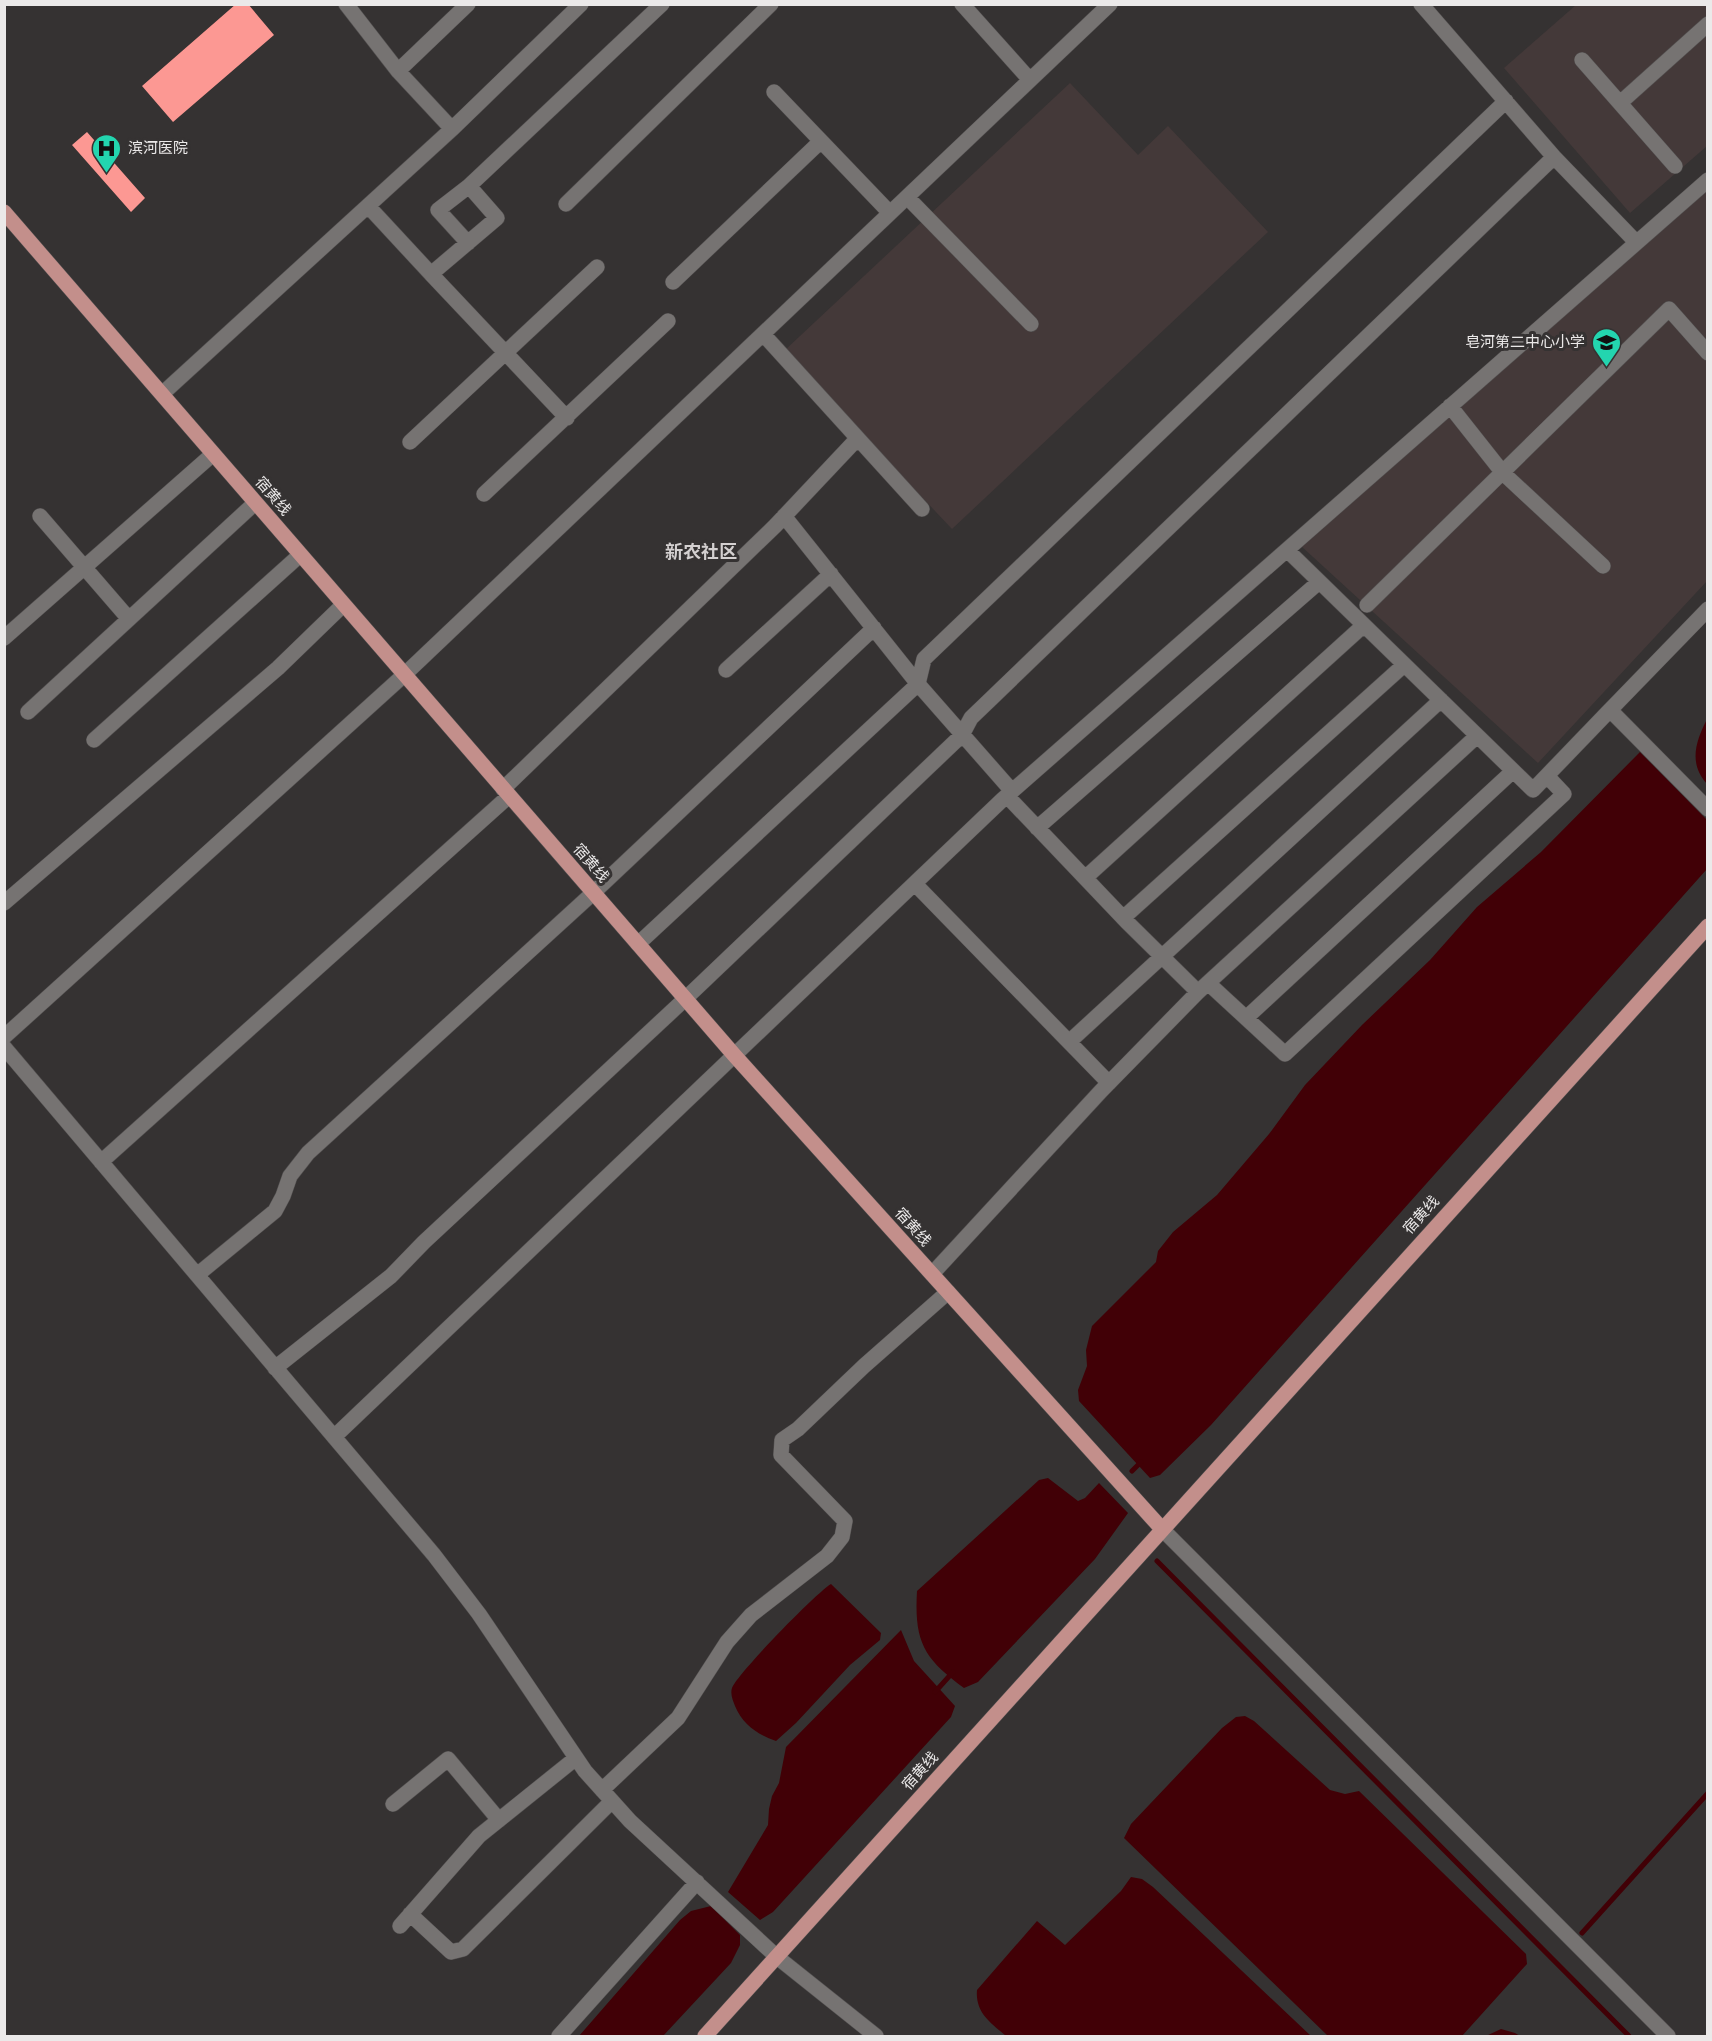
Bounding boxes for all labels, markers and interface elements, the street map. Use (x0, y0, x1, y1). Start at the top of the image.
hospital icon: 滨河医院 (91, 132, 123, 174)
place label: 滨河医院 (128, 139, 188, 157)
school or university icon: 皂河第二中心小学 (1590, 326, 1622, 368)
place label: 皂河第二中心小学 (1465, 333, 1585, 351)
street label: 宿黄线 (251, 473, 295, 519)
district label: 新农社区 (665, 541, 737, 563)
street label: 宿黄线 (569, 840, 613, 886)
street label: 宿黄线 (1399, 1192, 1443, 1238)
street label: 宿黄线 (891, 1204, 935, 1250)
street label: 宿黄线 (898, 1748, 942, 1794)

